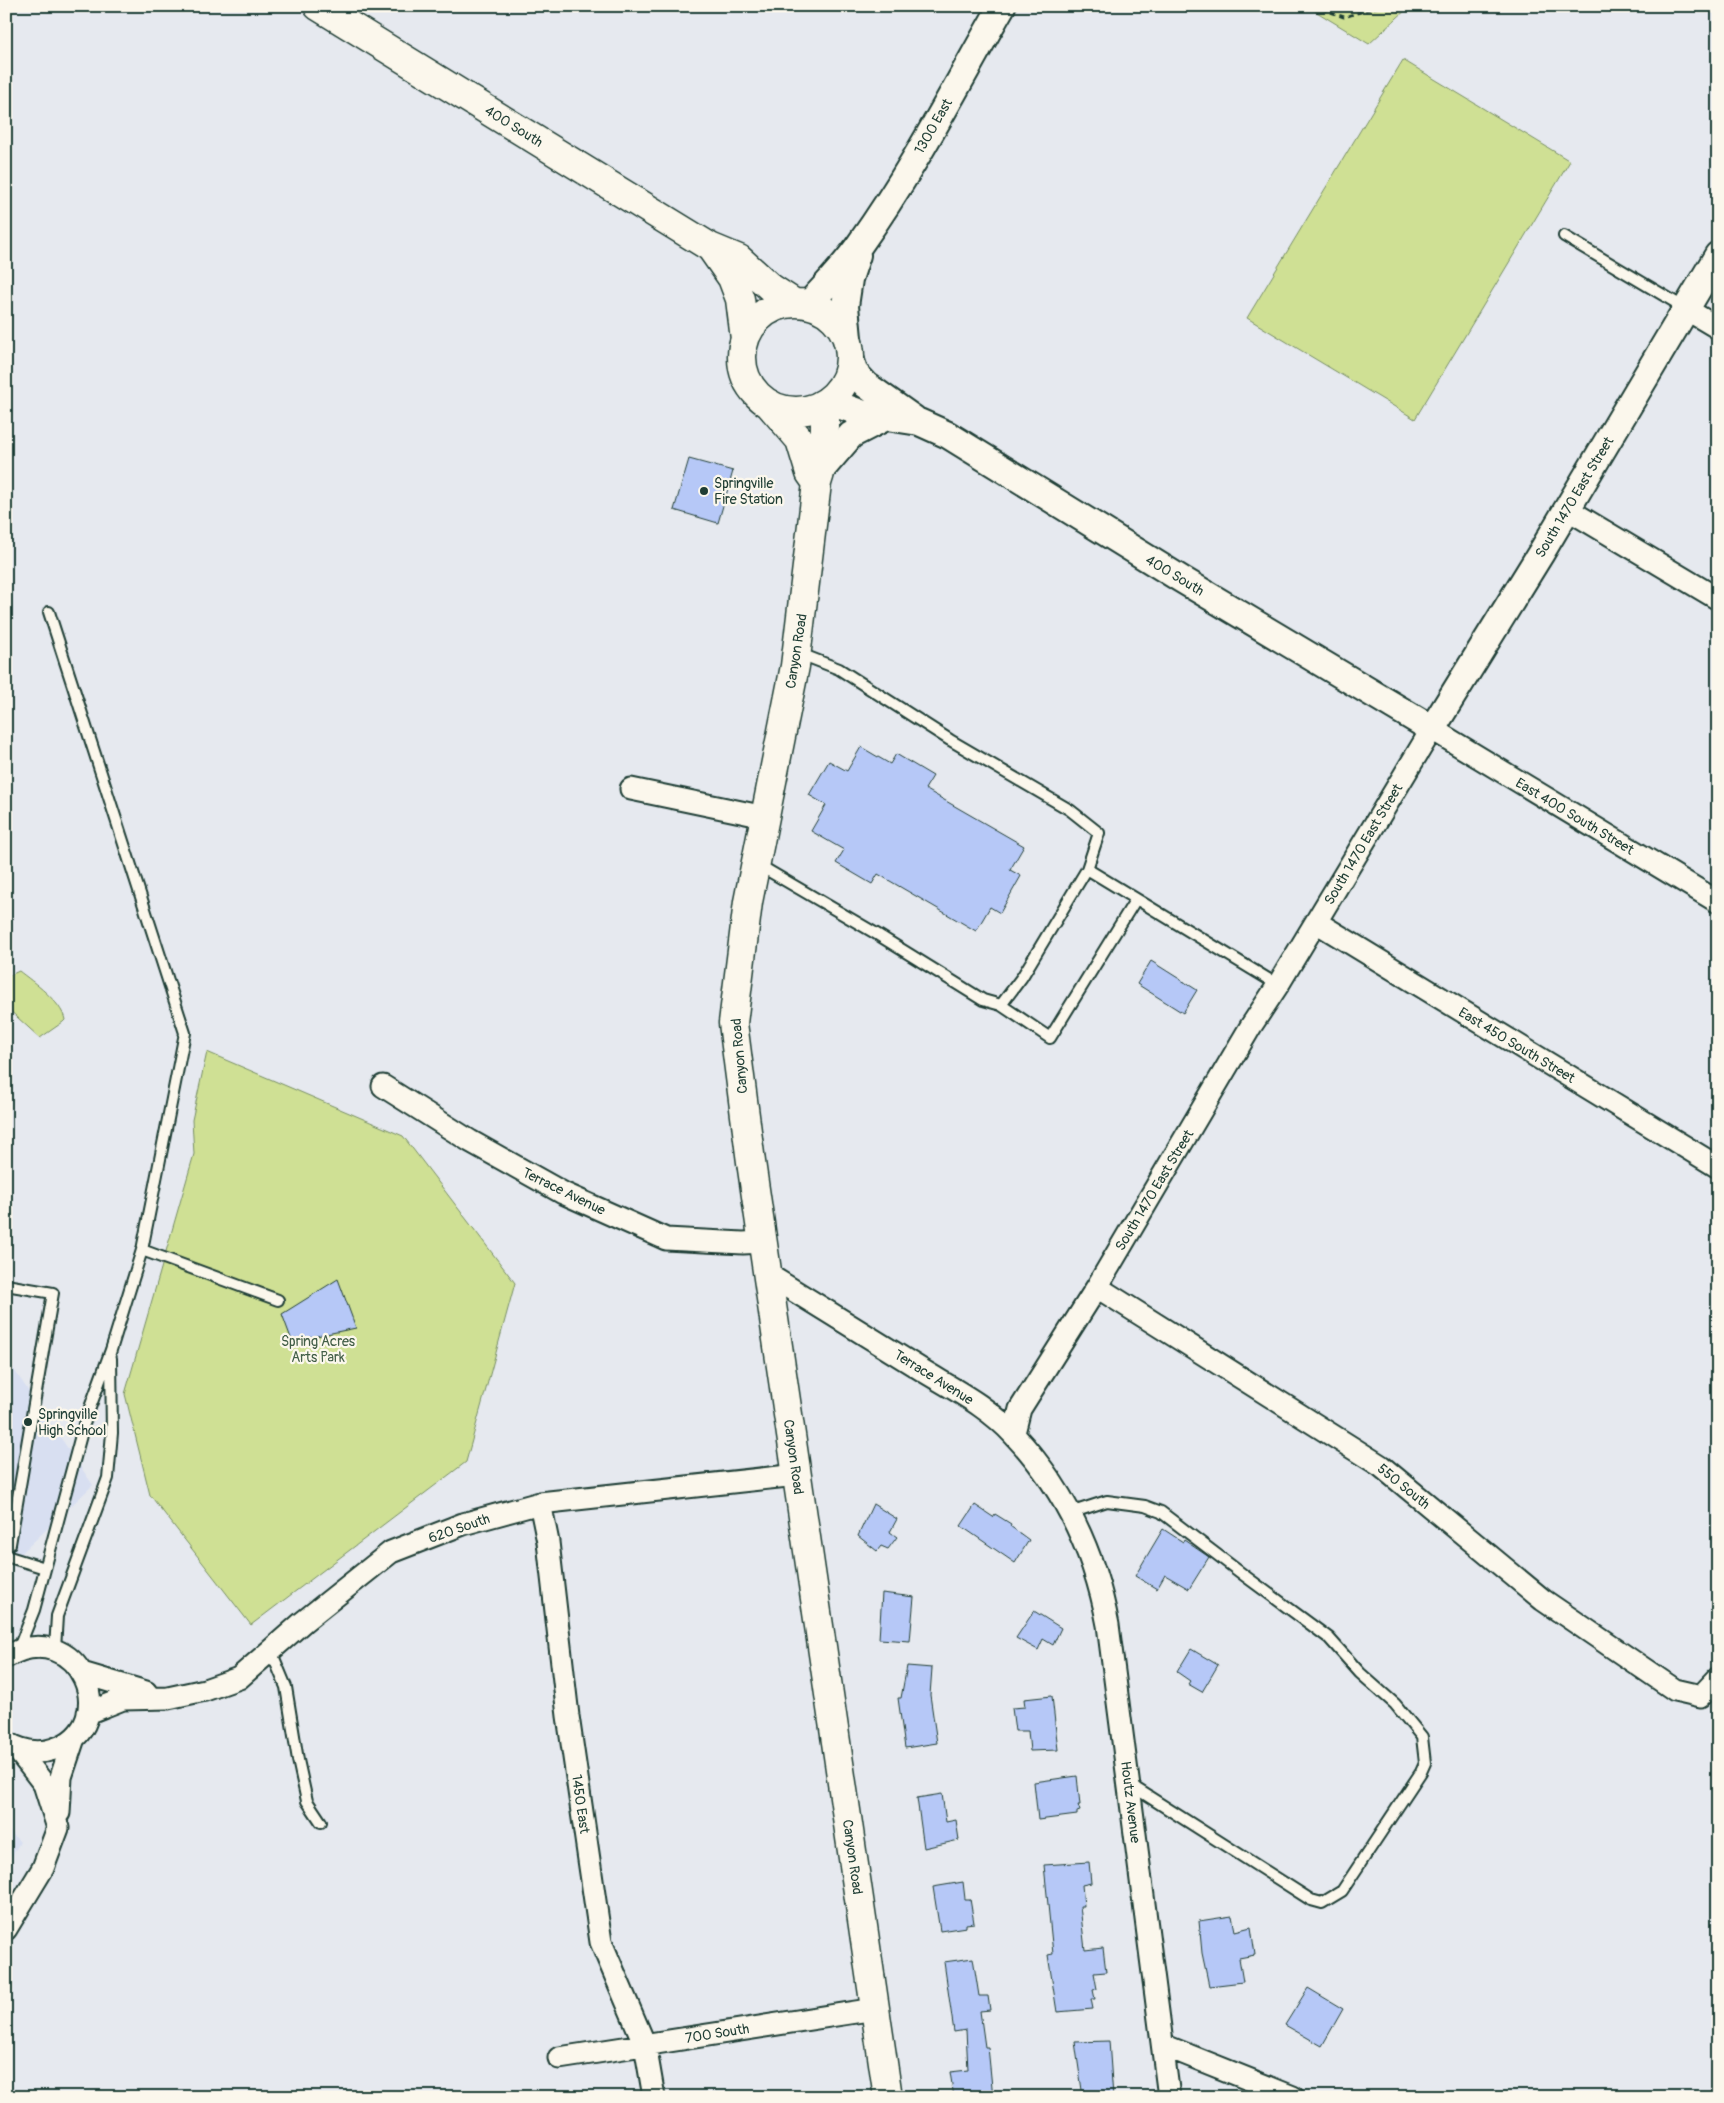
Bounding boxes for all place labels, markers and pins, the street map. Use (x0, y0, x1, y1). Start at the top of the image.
place label: Springville Fire Station (714, 475, 783, 508)
marker: Springville Fire Station (698, 485, 710, 497)
place label: Springville High School (38, 1406, 106, 1439)
marker: Springville High School (22, 1416, 34, 1428)

